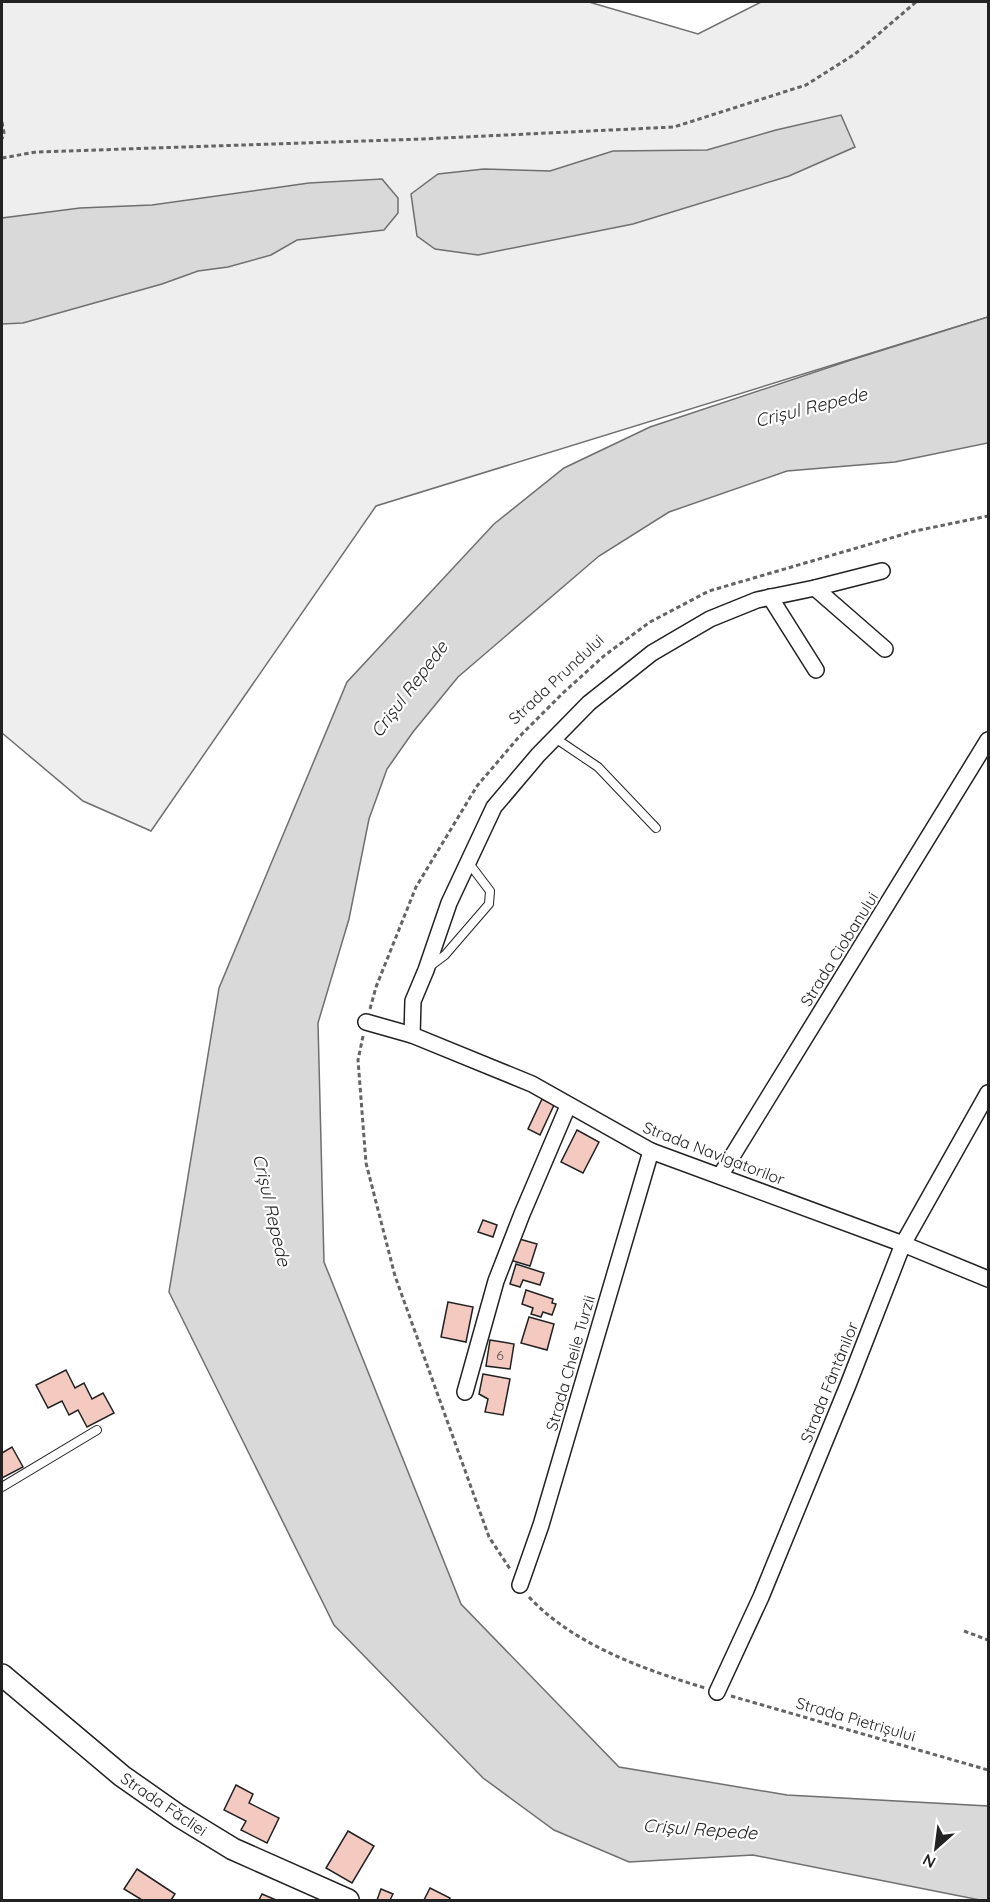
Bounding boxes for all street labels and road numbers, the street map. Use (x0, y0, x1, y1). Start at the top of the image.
street label: Strada Prundului (504, 630, 608, 728)
street label: Strada Ciobanului (796, 888, 882, 1010)
street label: Strada Navigatorilor (640, 1117, 788, 1189)
street label: Strada Cheile Turzii (541, 1293, 599, 1433)
street label: Strada Fântânilor (796, 1319, 862, 1445)
street label: Strada Pietrișului (794, 1692, 918, 1746)
street label: Strada Făcliei (117, 1768, 211, 1840)

